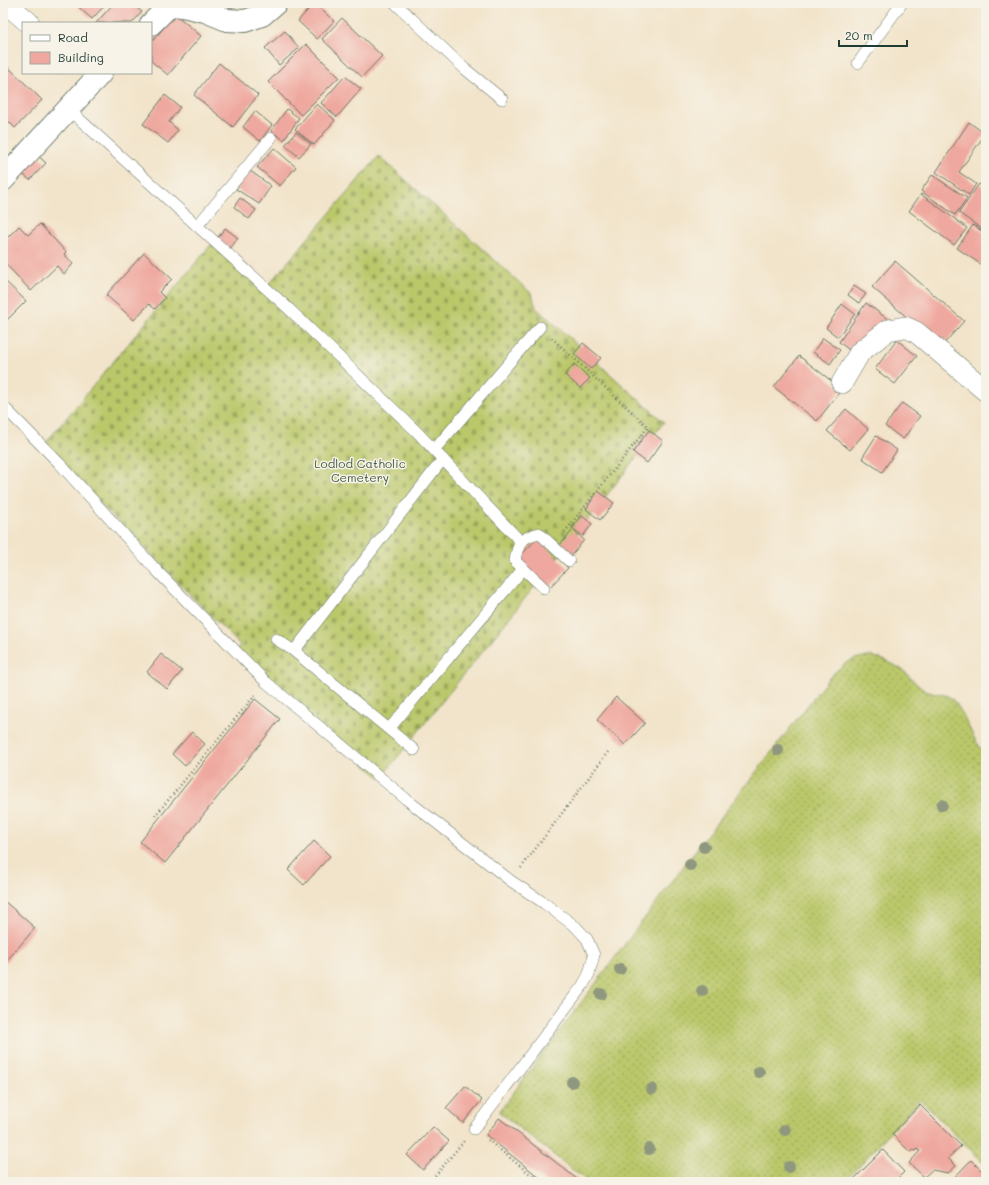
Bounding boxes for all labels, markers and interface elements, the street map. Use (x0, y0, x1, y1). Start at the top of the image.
legend (22, 22, 152, 74)
scale bar (839, 22, 907, 48)
text: 20 m (845, 27, 873, 43)
text: Road (58, 29, 88, 45)
text: Building (58, 49, 104, 65)
park label: Lodlod Catholic Cemetery (314, 455, 406, 485)

